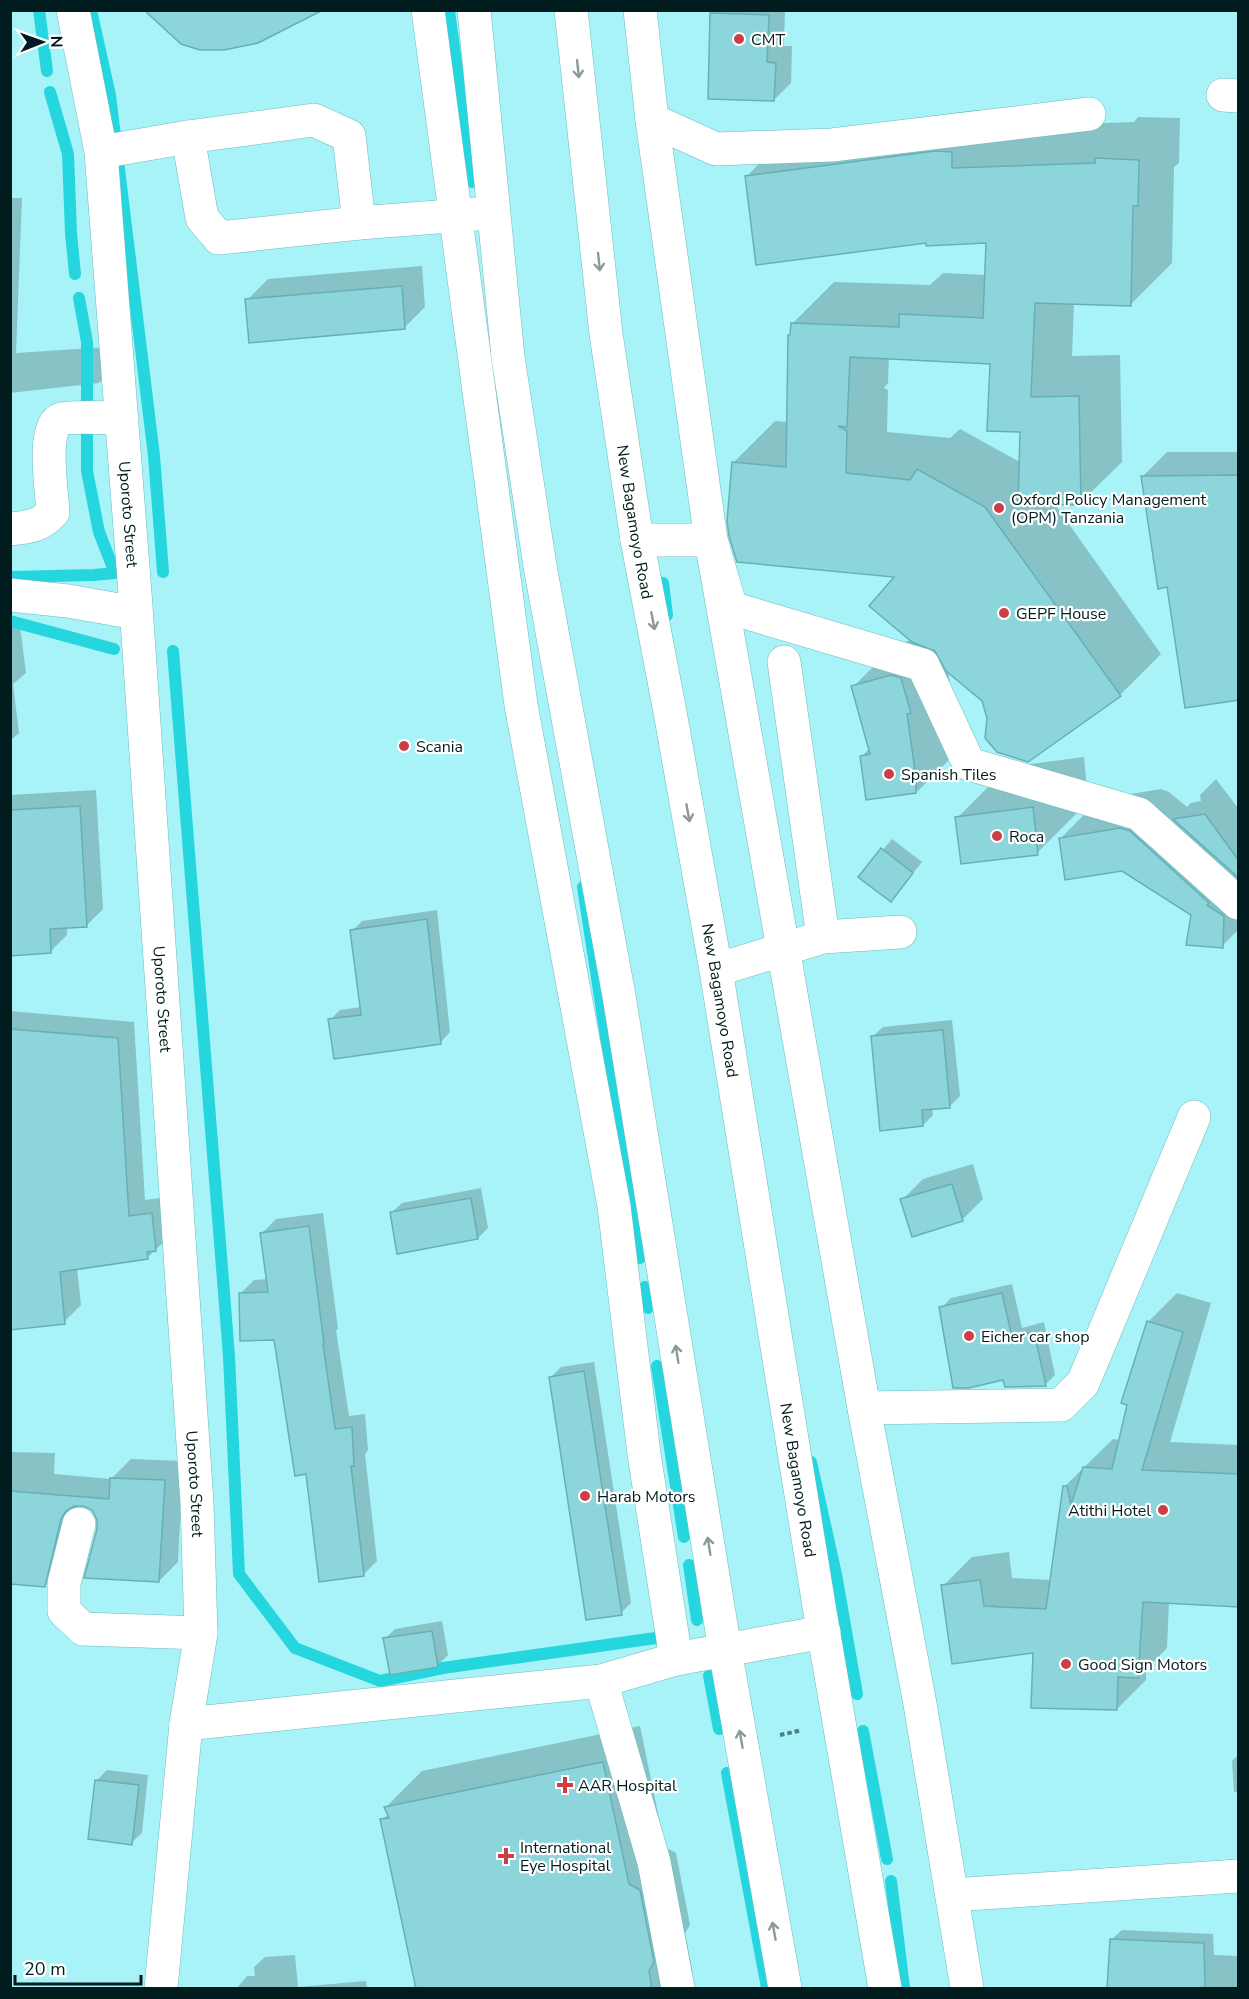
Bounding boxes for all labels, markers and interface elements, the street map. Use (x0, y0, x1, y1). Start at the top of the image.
north arrow (12, 12, 72, 72)
place label: CMT (751, 29, 785, 51)
marker: CMT (732, 32, 746, 46)
text: N (45, 36, 67, 48)
one-way arrow (572, 58, 583, 78)
one-way arrow (594, 252, 605, 272)
street label: New Bagamoyo Road (611, 443, 658, 601)
street label: Uporoto Street (113, 460, 143, 569)
place label: Oxford Policy Management (OPM) Tanzania (1011, 489, 1207, 529)
marker: Oxford Policy Management (OPM) Tanzania (992, 501, 1006, 515)
place label: GEPF House (1016, 603, 1106, 625)
marker: GEPF House (997, 606, 1011, 620)
one-way arrow (648, 611, 659, 631)
place label: Scania (416, 736, 463, 758)
marker: Scania (397, 739, 411, 753)
place label: Spanish Tiles (901, 764, 997, 786)
marker: Spanish Tiles (882, 767, 896, 781)
one-way arrow (683, 803, 694, 822)
place label: Roca (1009, 826, 1044, 848)
marker: Roca (990, 829, 1004, 843)
street label: New Bagamoyo Road (696, 922, 743, 1079)
street label: Uporoto Street (147, 945, 176, 1053)
place label: Eicher car shop (981, 1326, 1090, 1348)
marker: Eicher car shop (962, 1329, 976, 1343)
one-way arrow (671, 1345, 682, 1364)
street label: New Bagamoyo Road (774, 1401, 821, 1559)
street label: Uporoto Street (180, 1430, 208, 1538)
place label: Harab Motors (597, 1486, 695, 1508)
marker: Harab Motors (578, 1489, 592, 1503)
place label: Atithi Hotel (1068, 1500, 1151, 1522)
marker: Atithi Hotel (1156, 1503, 1170, 1517)
one-way arrow (703, 1537, 714, 1557)
place label: Good Sign Motors (1078, 1654, 1207, 1676)
marker: Good Sign Motors (1059, 1657, 1073, 1671)
one-way arrow (735, 1729, 746, 1749)
place label: AAR Hospital (578, 1775, 677, 1797)
marker: AAR Hospital (556, 1776, 574, 1794)
place label: International Eye Hospital (520, 1837, 611, 1877)
marker: International Eye Hospital (497, 1847, 515, 1865)
one-way arrow (769, 1922, 780, 1941)
scale bar (15, 1948, 141, 1986)
text: 20 m (24, 1957, 66, 1981)

